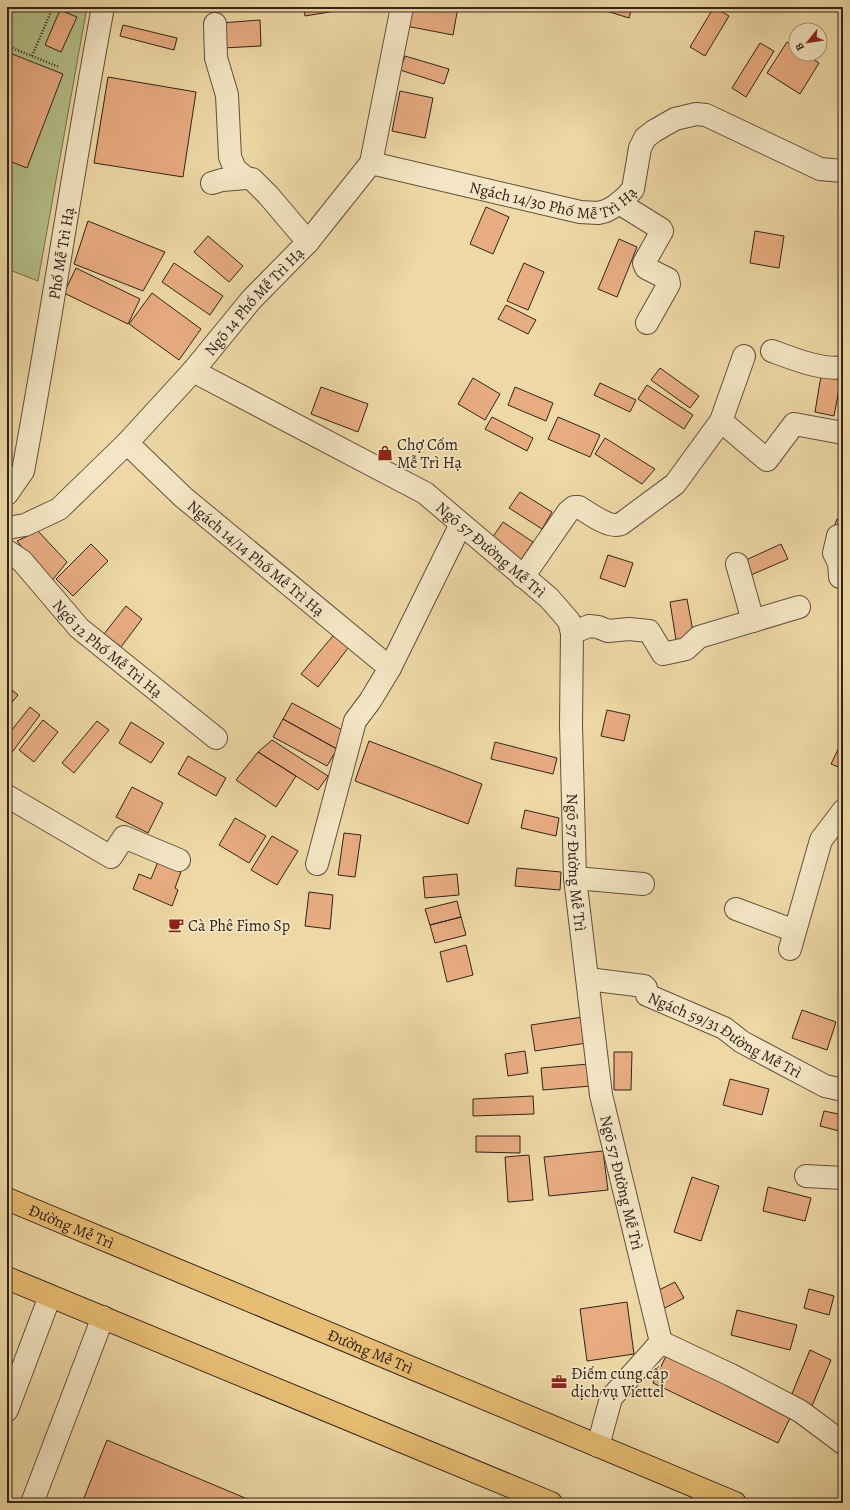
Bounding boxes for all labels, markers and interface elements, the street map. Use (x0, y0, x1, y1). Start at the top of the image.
north arrow (788, 22, 828, 62)
text: B (792, 40, 808, 53)
street label: Ngách 14/30 Phố Mễ Trì Hạ (461, 172, 635, 194)
text: Ngách 14/30 Phố Mễ Trì Hạ (467, 176, 643, 225)
street label: Phố Mễ Trì Hạ (43, 205, 80, 301)
street label: Ngõ 14 Phố Mễ Trì Hạ (200, 242, 310, 361)
place label: Chợ Cốm Mễ Trì Hạ (397, 434, 462, 474)
shop icon: Chợ Cốm Mễ Trì Hạ (376, 444, 394, 462)
street label: Ngách 14/14 Phố Mễ Trì Hạ (182, 495, 330, 622)
street label: Ngõ 57 Đường Mễ Trì (431, 497, 550, 603)
street label: Ngõ 12 Phố Mễ Trì Hạ (47, 595, 168, 703)
street label: Ngõ 57 Đường Mễ Trì (561, 793, 591, 933)
place label: Cà Phê Fimo Sp (188, 915, 290, 937)
cafe icon: Cà Phê Fimo Sp (167, 916, 185, 934)
street label: Ngách 59/31 Đường Mễ Trì (644, 987, 805, 1084)
street label: Ngõ 57 Đường Mễ Trì (594, 1113, 648, 1252)
street label: Đường Mễ Trì (25, 1199, 117, 1255)
street label: Đường Mễ Trì (324, 1324, 416, 1379)
place label: Điểm cung cấp dịch vụ Viettel (571, 1363, 669, 1403)
office icon: Điểm cung cấp dịch vụ Viettel (550, 1373, 568, 1391)

